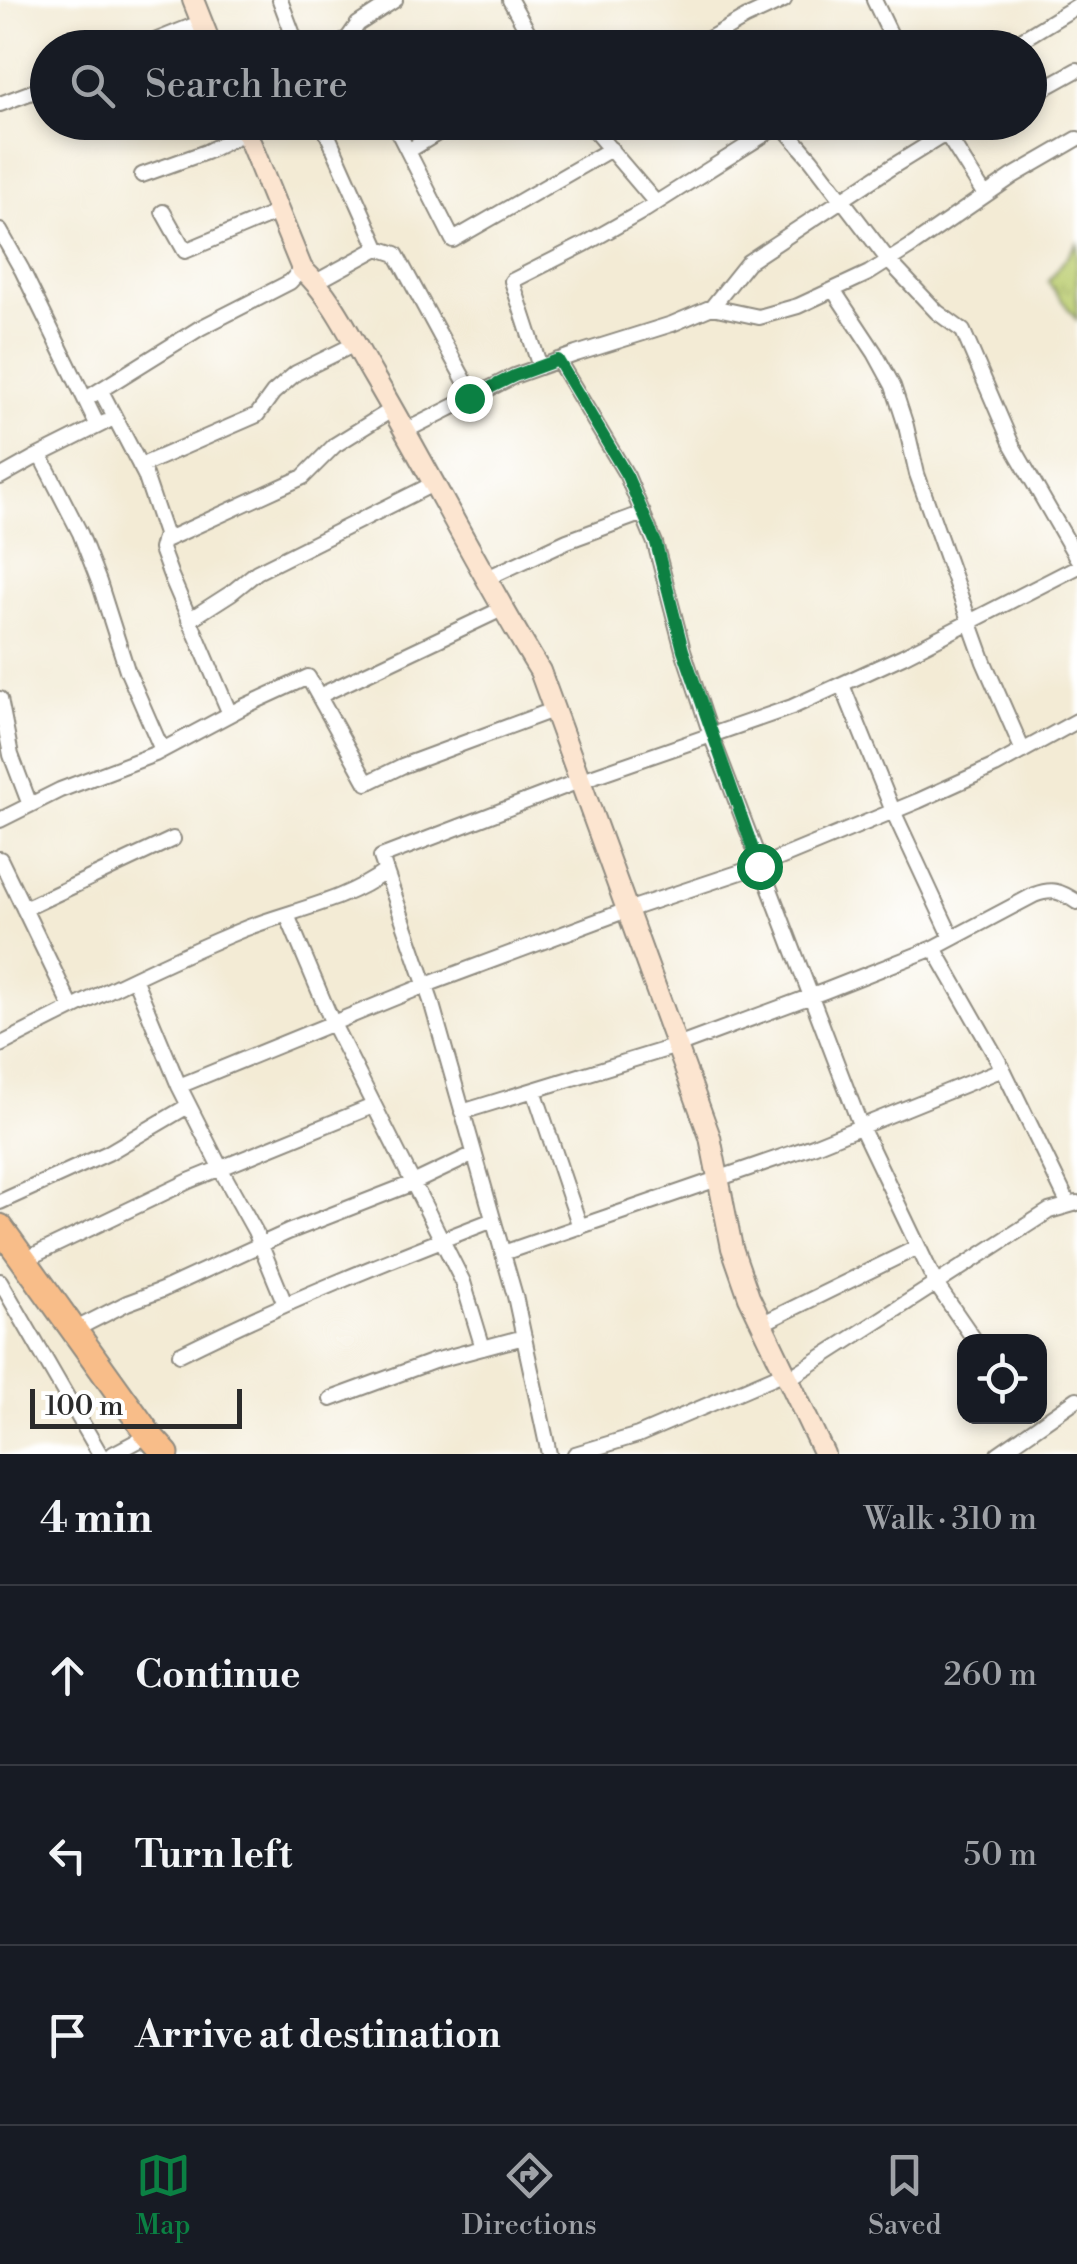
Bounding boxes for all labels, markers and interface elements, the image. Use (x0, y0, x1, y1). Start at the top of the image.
search box (30, 30, 1047, 140)
icon: search (65, 58, 120, 113)
text: Search here (145, 62, 348, 109)
route end (447, 376, 493, 422)
route start (737, 844, 783, 890)
map controls (957, 1334, 1047, 1424)
button: locate (957, 1334, 1047, 1424)
scale bar (30, 1384, 242, 1428)
text: 100 m (45, 1389, 124, 1424)
text: 4 min (40, 1493, 152, 1546)
text: Walk · 310 m (864, 1499, 1037, 1539)
icon: ahead (40, 1648, 95, 1703)
text: Continue (135, 1652, 300, 1699)
text: 260 m (944, 1655, 1037, 1695)
icon: left (40, 1828, 95, 1883)
text: Turn left (135, 1832, 292, 1879)
text: 50 m (964, 1835, 1037, 1875)
icon: arrive (40, 2008, 95, 2063)
text: Arrive at destination (135, 2012, 501, 2059)
tab: Map (136, 2148, 191, 2243)
tab: Directions (462, 2148, 597, 2243)
tab: Saved (868, 2148, 941, 2243)

